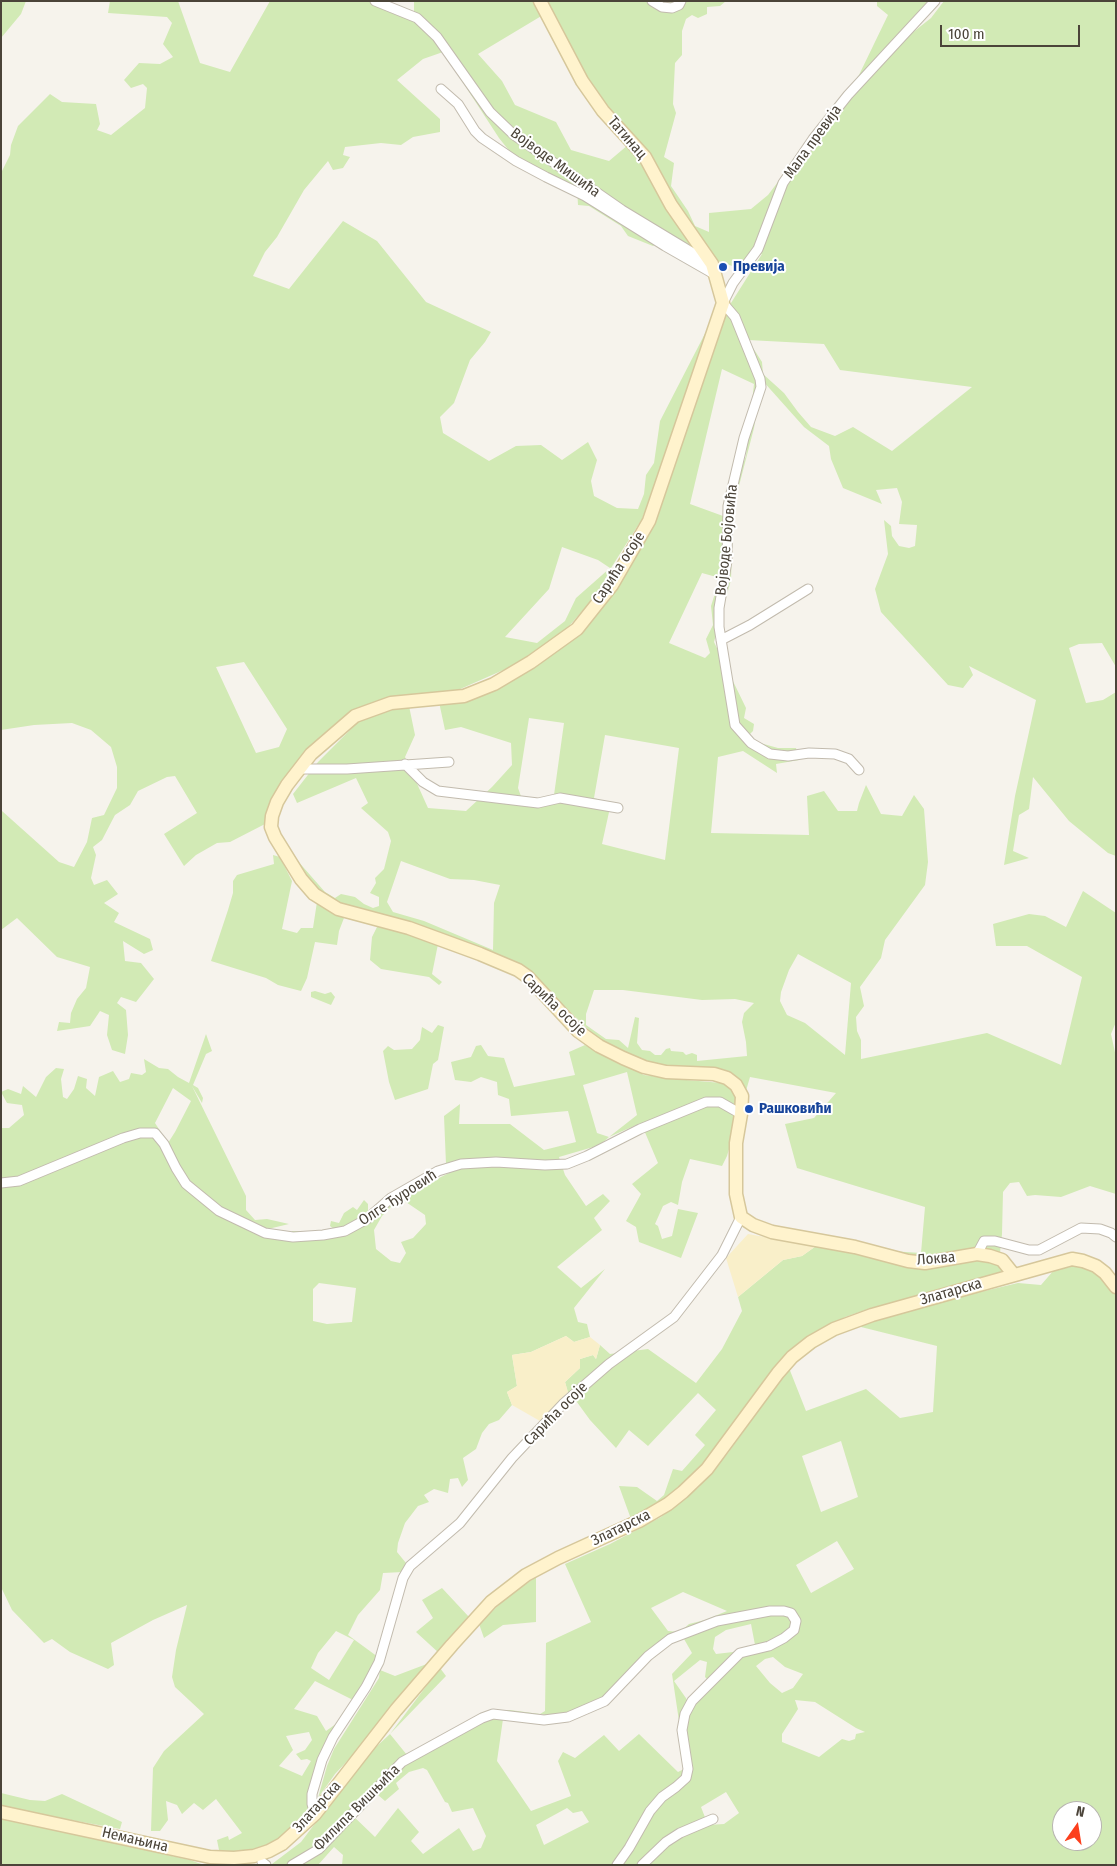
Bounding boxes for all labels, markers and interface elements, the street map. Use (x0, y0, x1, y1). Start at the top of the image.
scale bar (942, 15, 1082, 47)
text: 100 m (948, 25, 985, 43)
street label: Мала превија (780, 102, 846, 182)
street label: Татинац (604, 113, 650, 163)
street label: Војводе Мишића (507, 124, 603, 202)
place label: Превија (733, 258, 785, 276)
marker: Превија (717, 261, 729, 273)
street label: Војводе Бојовића (712, 483, 742, 597)
street label: Сарића осоје (589, 528, 649, 608)
street label: Сарића осоје (518, 970, 590, 1040)
place label: Рашковићи (759, 1100, 831, 1118)
marker: Рашковићи (743, 1103, 755, 1115)
street label: Олге Ђуровић (356, 1166, 440, 1230)
street label: Локва (916, 1248, 956, 1270)
street label: Златарска (918, 1275, 984, 1309)
street label: Сарића осоје (520, 1378, 592, 1450)
street label: Златарска (589, 1506, 653, 1550)
street label: Филипа Вишњића (310, 1761, 404, 1855)
street label: Златарска (289, 1777, 345, 1837)
north arrow (1052, 1801, 1102, 1851)
text: N (1074, 1803, 1086, 1821)
street label: Немањина (100, 1824, 170, 1856)

